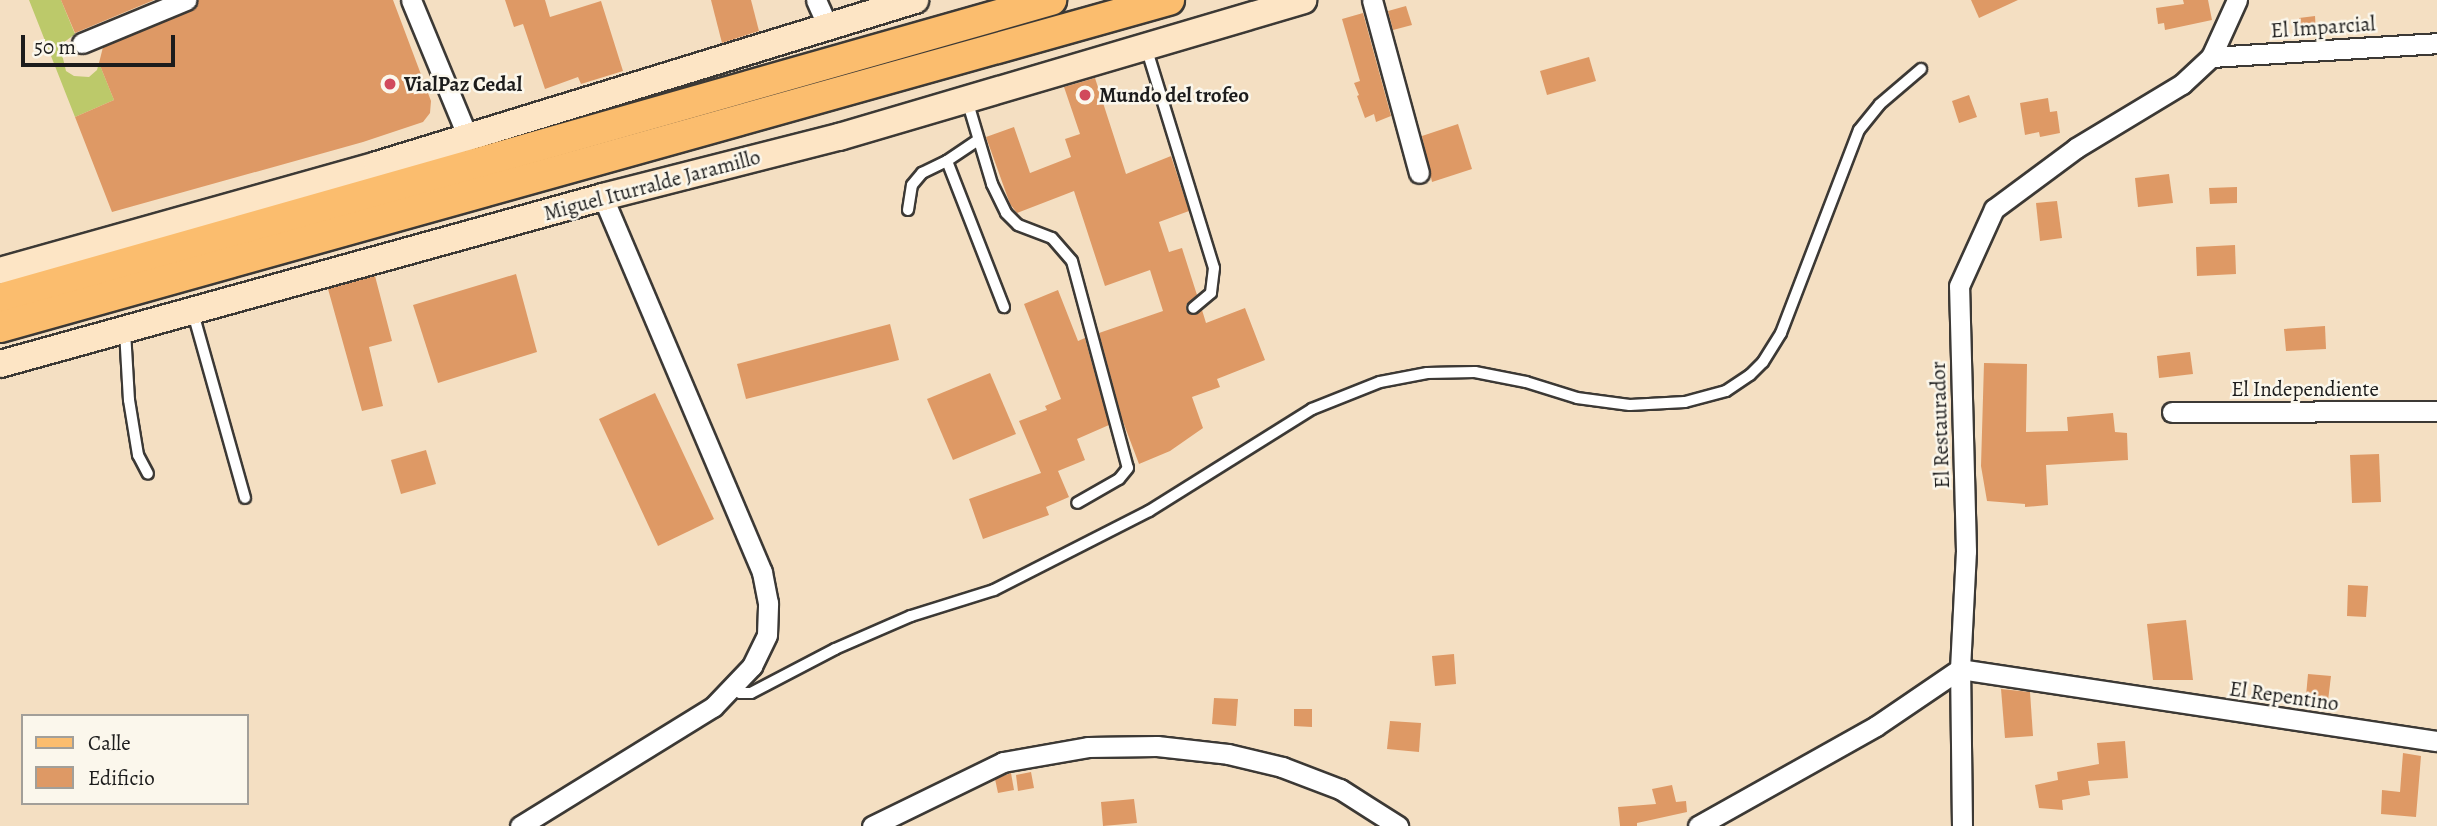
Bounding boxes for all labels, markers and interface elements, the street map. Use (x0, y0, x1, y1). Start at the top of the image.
street label: El Imparcial (2270, 11, 2376, 43)
scale bar (24, 21, 178, 65)
text: 50 m (34, 33, 76, 61)
place label: VialPaz Cedal (404, 71, 522, 97)
marker: VialPaz Cedal (382, 76, 398, 92)
place label: Mundo del trofeo (1099, 82, 1249, 108)
marker: Mundo del trofeo (1077, 87, 1093, 103)
street label: Miguel Iturralde Jaramillo (541, 144, 763, 226)
street label: El Restaurador (1925, 361, 1955, 489)
street label: El Independiente (2231, 376, 2379, 402)
street label: El Repentino (2228, 676, 2340, 716)
legend (21, 714, 248, 805)
text: Calle (88, 729, 131, 757)
text: Edificio (88, 764, 155, 792)

